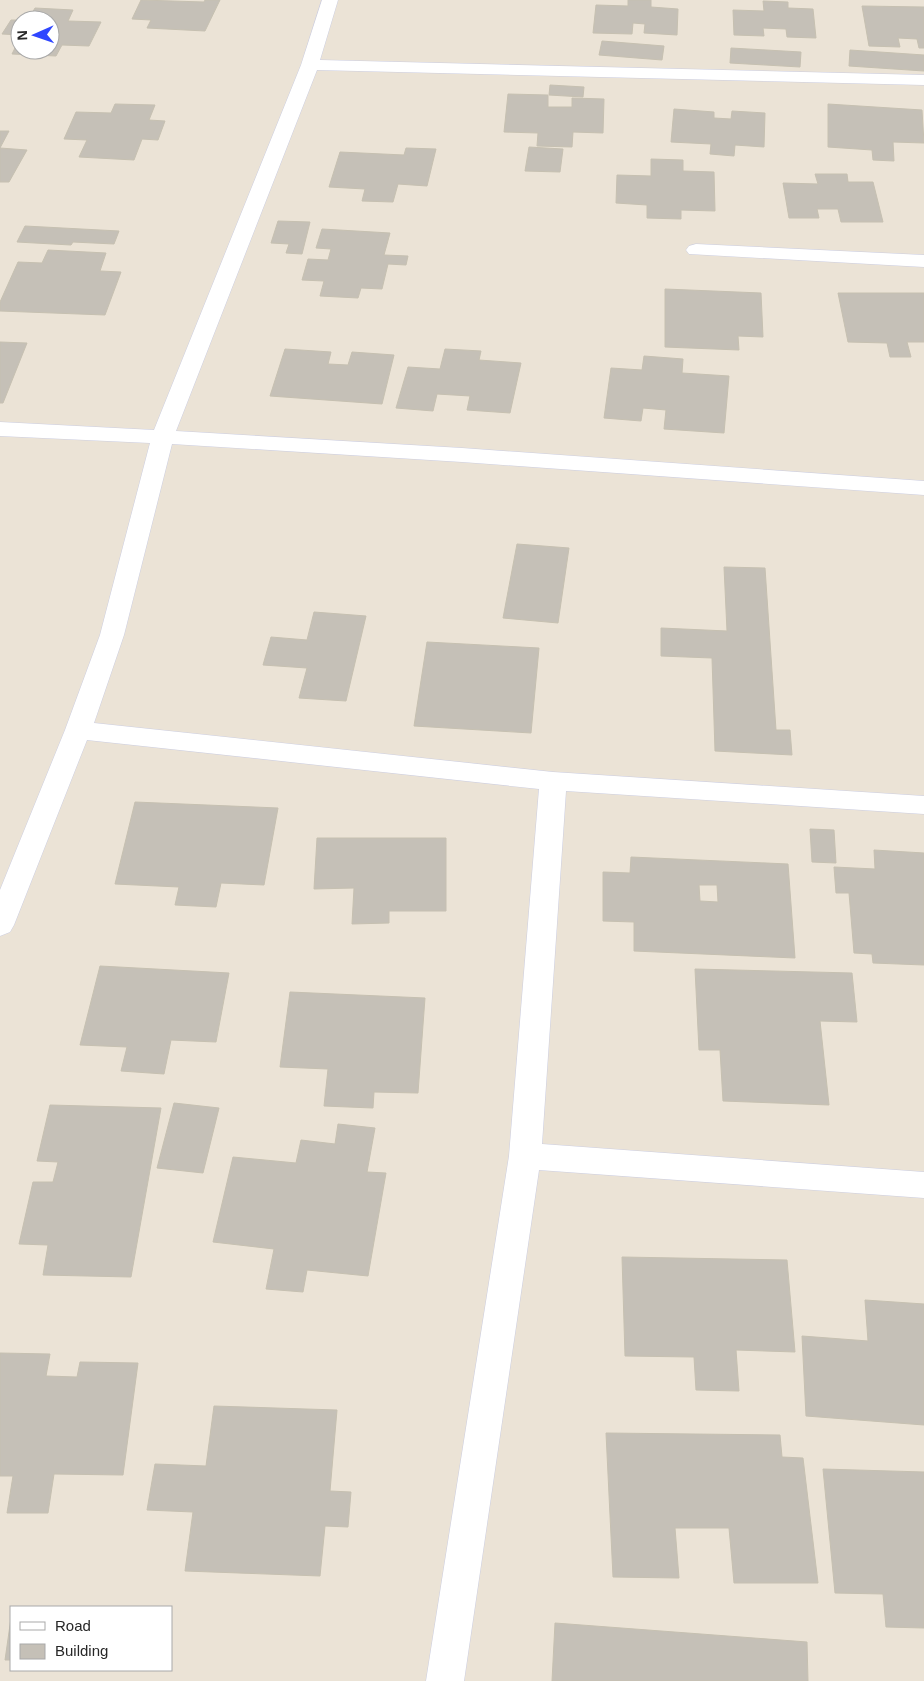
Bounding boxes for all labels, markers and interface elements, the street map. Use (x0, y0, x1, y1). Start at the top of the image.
north arrow (10, 10, 60, 60)
text: N (14, 30, 30, 41)
legend (10, 1606, 172, 1671)
text: Road (55, 1617, 91, 1634)
text: Building (55, 1642, 108, 1659)

